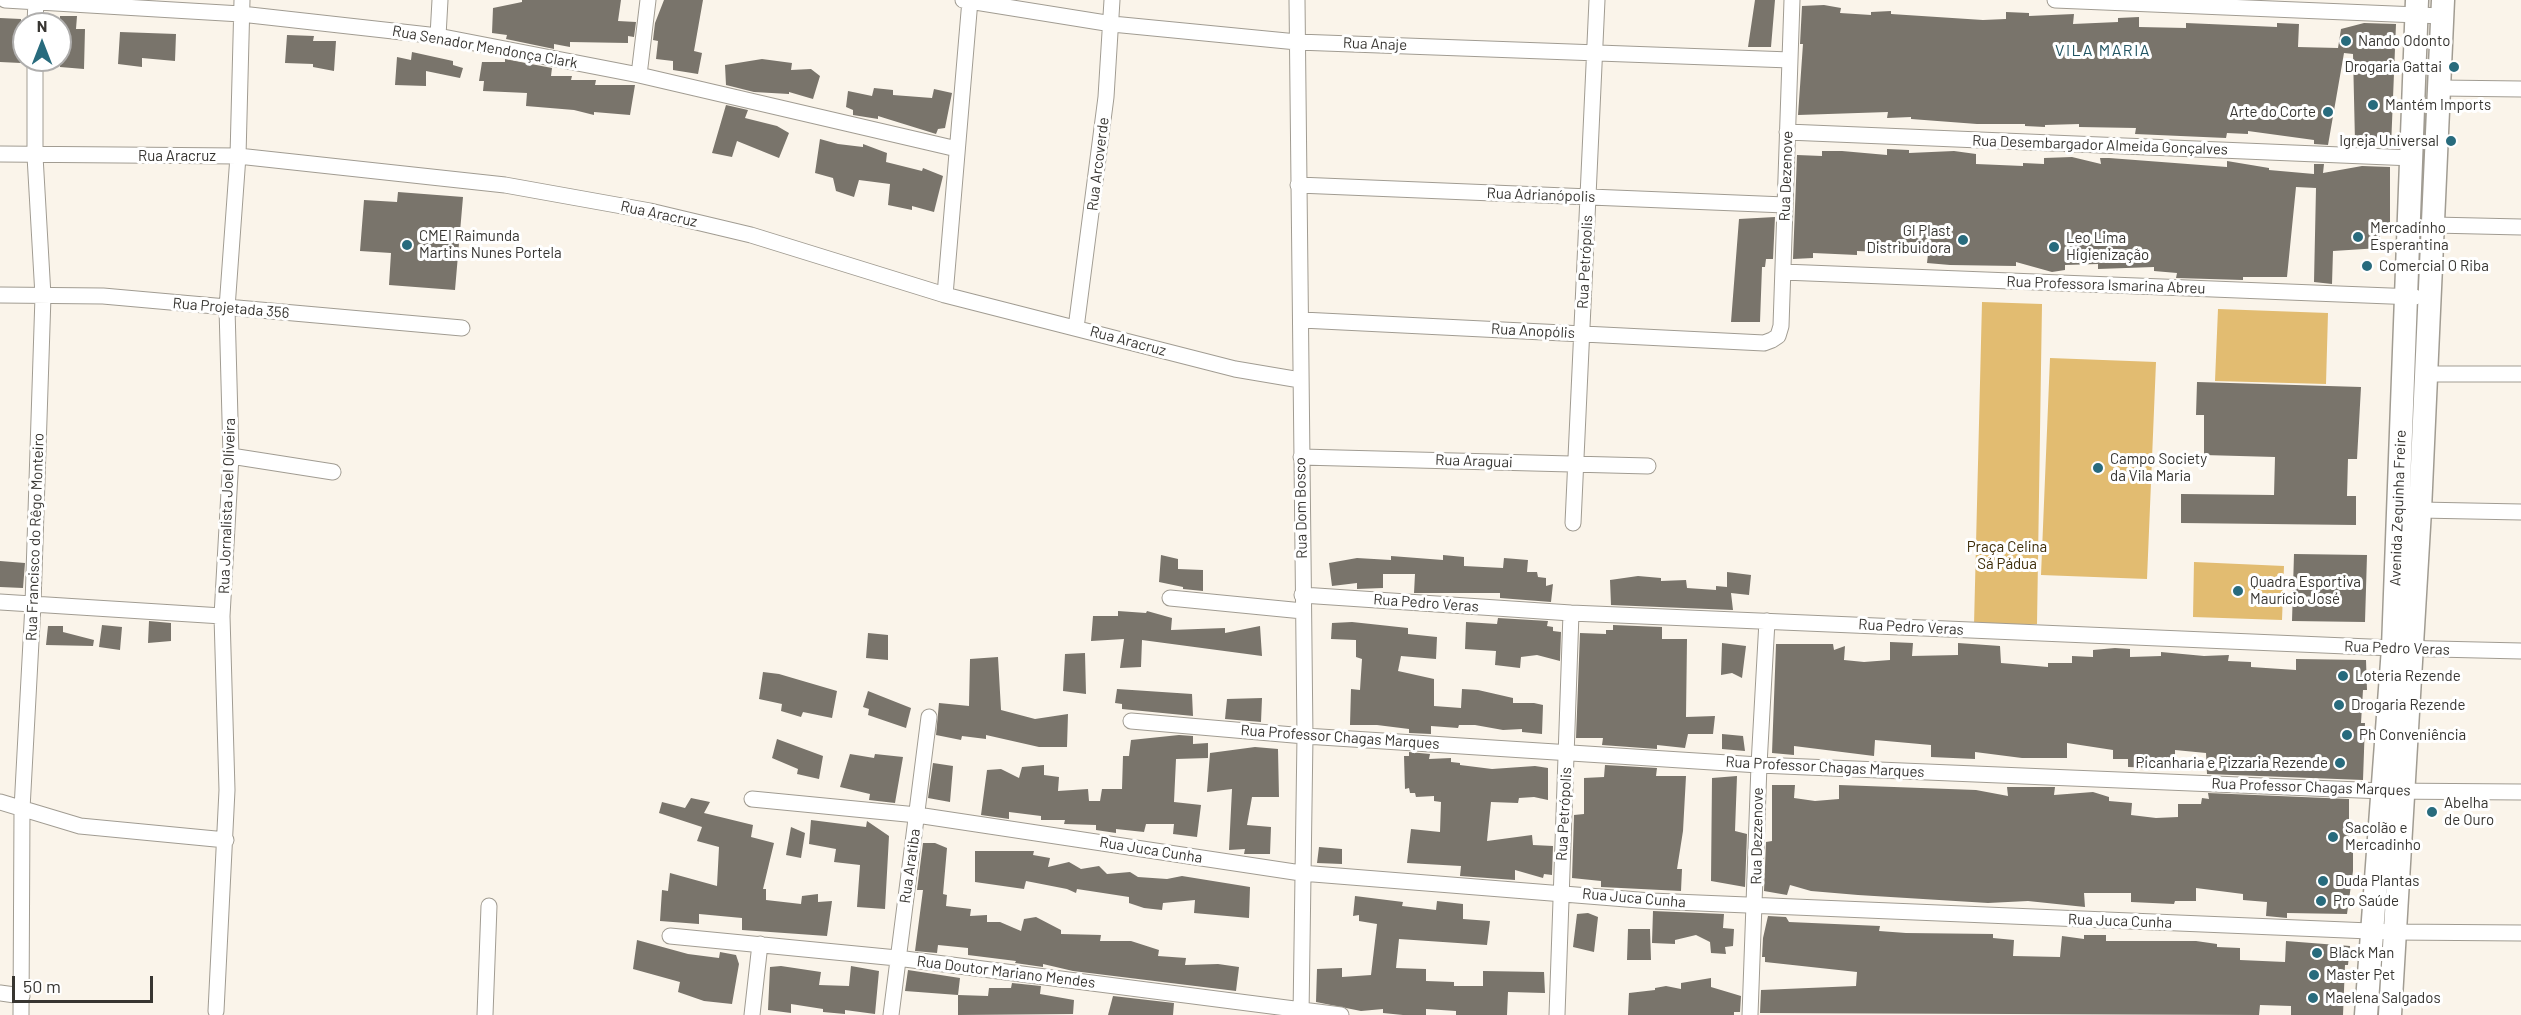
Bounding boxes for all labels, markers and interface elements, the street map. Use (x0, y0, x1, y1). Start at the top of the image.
north arrow (12, 12, 72, 72)
text: N (37, 16, 47, 35)
street label: Rua Senador Mendonça Clark (391, 22, 579, 72)
place label: Nando Odonto (2358, 32, 2450, 50)
street label: Rua Anaje (1343, 34, 1407, 54)
marker: Nando Odonto (2339, 34, 2353, 48)
district label: VILA MARIA (2055, 41, 2151, 61)
place label: Drogaria Gattai (2344, 58, 2442, 76)
marker: Drogaria Gattai (2447, 60, 2461, 74)
place label: Mantém Imports (2385, 96, 2491, 114)
marker: Mantém Imports (2366, 98, 2380, 112)
place label: Arte do Corte (2229, 103, 2316, 121)
marker: Arte do Corte (2321, 105, 2335, 119)
street label: Rua Arcoverde (1083, 116, 1113, 212)
street label: Rua Dezenove (1775, 130, 1797, 222)
street label: Rua Desembargador Almeida Gonçalves (1972, 132, 2228, 158)
place label: Igreja Universal (2339, 132, 2439, 150)
marker: Igreja Universal (2444, 134, 2458, 148)
street label: Rua Aracruz (138, 147, 216, 165)
street label: Rua Adrianópolis (1486, 184, 1596, 206)
street label: Rua Aracruz (619, 197, 699, 231)
street label: Rua Petrópolis (1574, 215, 1596, 309)
place label: Mercadinho Esperantina (2370, 219, 2449, 254)
place label: Gl Plast Distribuidora (1866, 222, 1951, 257)
place label: CMEI Raimunda Martins Nunes Portela (419, 227, 562, 262)
place label: Leo Lima Higienização (2066, 229, 2149, 264)
marker: Mercadinho Esperantina (2351, 230, 2365, 244)
marker: Gl Plast Distribuidora (1956, 233, 1970, 247)
marker: CMEI Raimunda Martins Nunes Portela (400, 238, 414, 252)
marker: Leo Lima Higienização (2047, 240, 2061, 254)
place label: Comercial O Riba (2379, 257, 2489, 275)
marker: Comercial O Riba (2360, 259, 2374, 273)
street label: Rua Professora Ismarina Abreu (2006, 273, 2206, 297)
street label: Rua Projetada 356 (172, 294, 290, 322)
street label: Rua Anopólis (1491, 320, 1575, 342)
street label: Rua Aracruz (1088, 322, 1168, 360)
street label: Rua Jornalista Joel Oliveira (215, 418, 239, 594)
street label: Avenida Zequinha Freire (2386, 430, 2410, 586)
street label: Rua Francisco do Rêgo Monteiro (22, 433, 48, 641)
place label: Campo Society da Vila Maria (2110, 450, 2207, 485)
street label: Rua Araguai (1435, 451, 1513, 471)
street label: Rua Dom Bosco (1291, 457, 1311, 559)
marker: Campo Society da Vila Maria (2091, 461, 2105, 475)
park label: Praça Celina Sá Pádua (1967, 538, 2047, 573)
place label: Quadra Esportiva Maurício José (2250, 573, 2361, 608)
marker: Quadra Esportiva Maurício José (2231, 584, 2245, 598)
street label: Rua Pedro Veras (1373, 590, 1479, 616)
street label: Rua Pedro Veras (1858, 615, 1964, 639)
street label: Rua Pedro Veras (2344, 637, 2450, 659)
place label: Loteria Rezende (2355, 667, 2461, 685)
marker: Loteria Rezende (2336, 669, 2350, 683)
place label: Drogaria Rezende (2351, 696, 2465, 714)
marker: Drogaria Rezende (2332, 698, 2346, 712)
street label: Rua Professor Chagas Marques (1240, 721, 1440, 753)
place label: Ph Conveniência (2359, 726, 2466, 744)
marker: Ph Conveniência (2340, 728, 2354, 742)
street label: Rua Professor Chagas Marques (1725, 753, 1925, 781)
place label: Picanharia e Pizzaria Rezende (2135, 754, 2328, 772)
marker: Picanharia e Pizzaria Rezende (2333, 756, 2347, 770)
street label: Rua Petrópolis (1553, 767, 1575, 861)
street label: Rua Professor Chagas Marques (2211, 775, 2411, 799)
street label: Rua Dezzenove (1747, 787, 1767, 885)
place label: Abelha de Ouro (2444, 794, 2494, 829)
marker: Abelha de Ouro (2425, 805, 2439, 819)
place label: Sacolão e Mercadinho (2345, 819, 2421, 854)
street label: Rua Aratiba (896, 828, 924, 904)
marker: Sacolão e Mercadinho (2326, 830, 2340, 844)
street label: Rua Juca Cunha (1098, 833, 1204, 867)
place label: Duda Plantas (2335, 872, 2419, 890)
marker: Duda Plantas (2316, 874, 2330, 888)
street label: Rua Juca Cunha (1581, 885, 1687, 911)
place label: Pro Saúde (2333, 892, 2399, 910)
marker: Pro Saúde (2314, 894, 2328, 908)
street label: Rua Juca Cunha (2068, 910, 2172, 932)
place label: Black Man (2329, 944, 2394, 962)
marker: Black Man (2310, 946, 2324, 960)
street label: Rua Doutor Mariano Mendes (916, 952, 1096, 992)
scale bar (15, 964, 156, 1002)
place label: Master Pet (2326, 966, 2395, 984)
marker: Master Pet (2307, 968, 2321, 982)
text: 50 m (23, 975, 61, 997)
place label: Maelena Salgados (2325, 989, 2441, 1007)
marker: Maelena Salgados (2306, 991, 2320, 1005)

